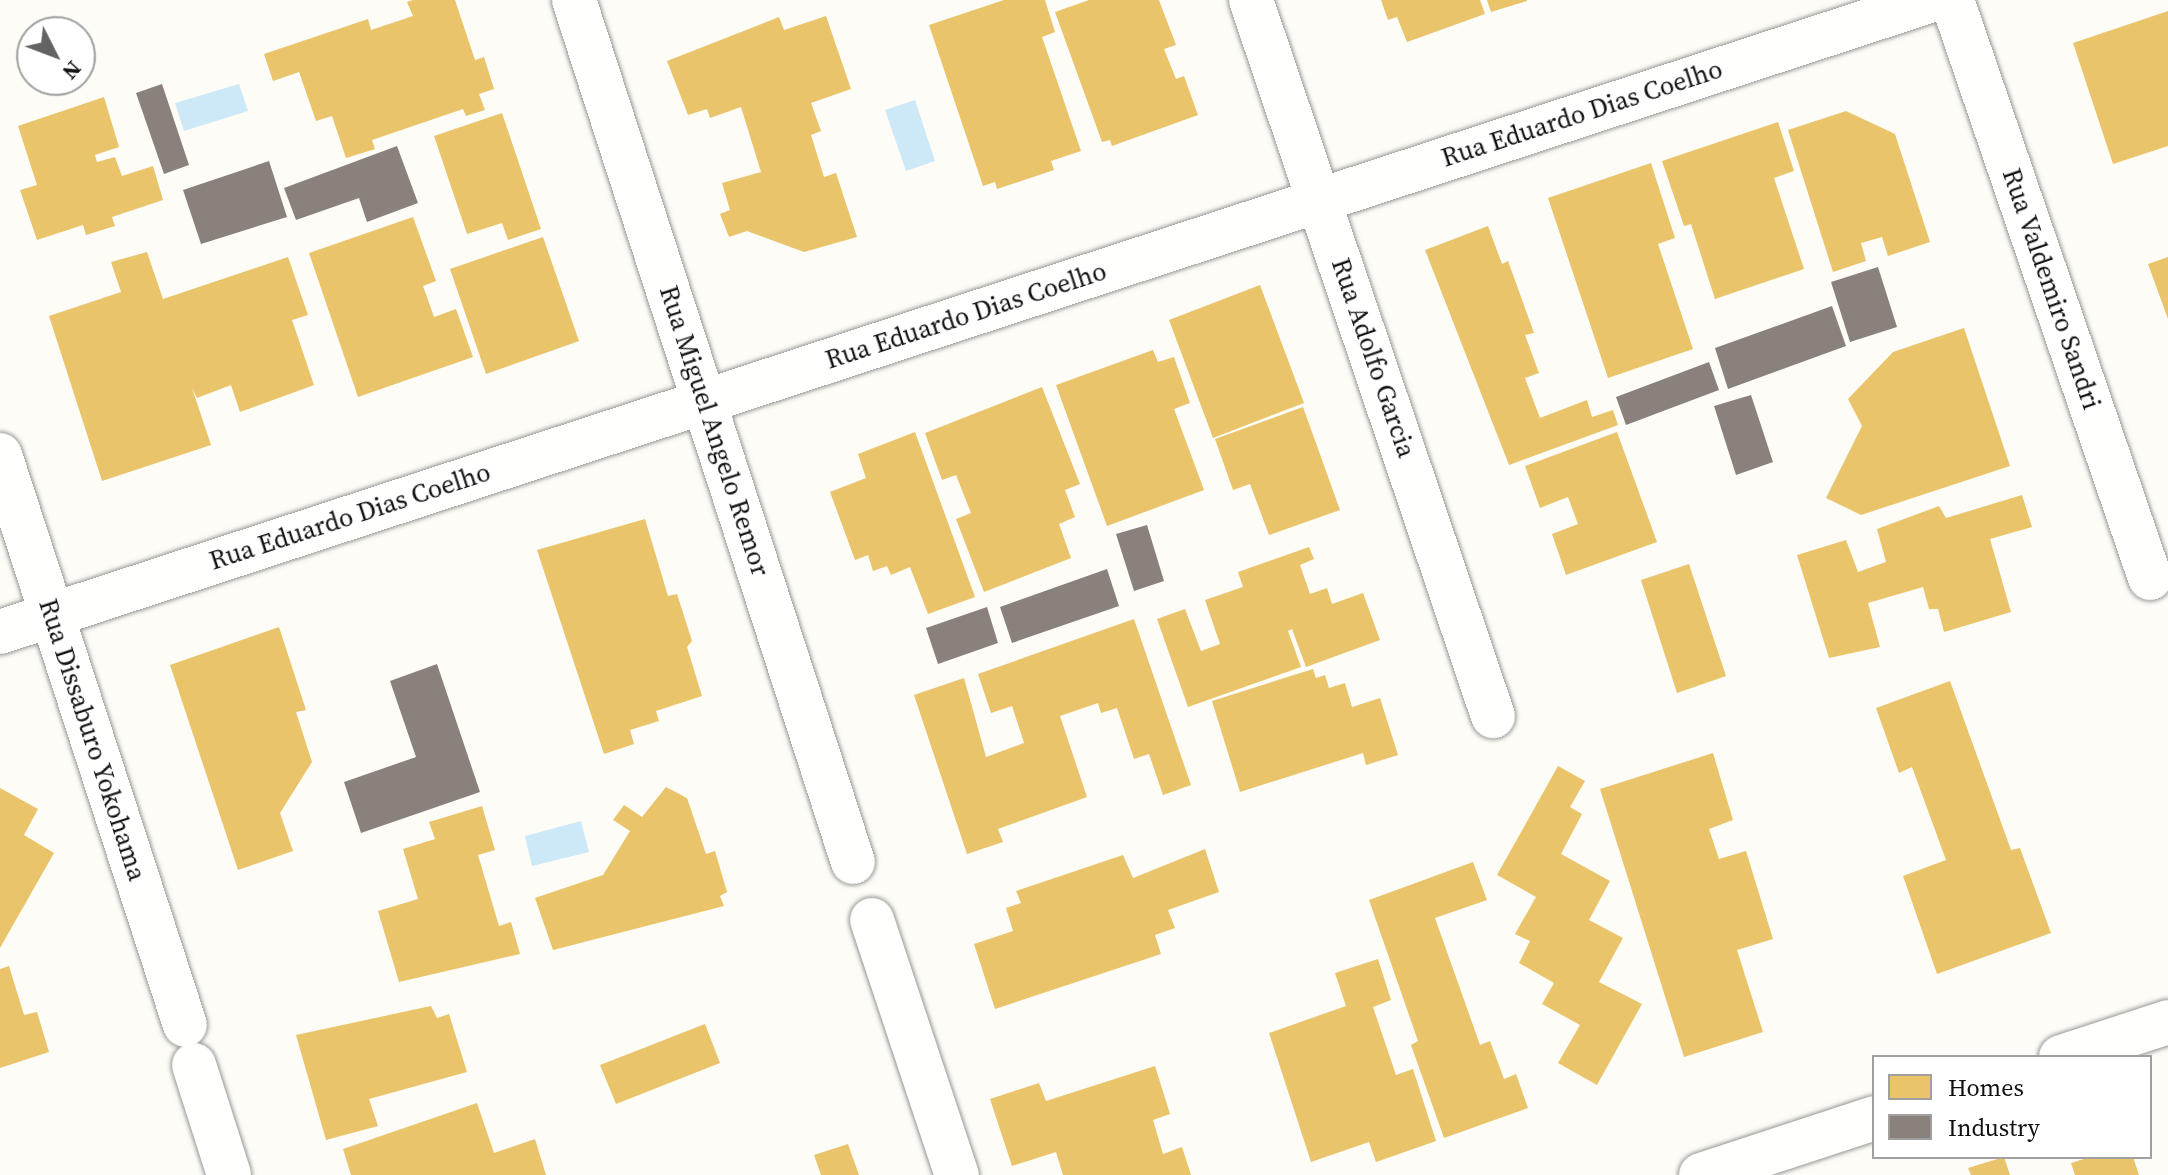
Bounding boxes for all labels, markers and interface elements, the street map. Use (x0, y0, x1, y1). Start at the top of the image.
north arrow (16, 16, 96, 96)
street label: Rua Eduardo Dias Coelho (1438, 54, 1726, 174)
text: N (56, 55, 89, 87)
street label: Rua Valdemiro Sandri (1995, 164, 2107, 414)
street label: Rua Adolfo Garcia (1324, 254, 1422, 462)
street label: Rua Eduardo Dias Coelho (822, 256, 1110, 376)
street label: Rua Miguel Angelo Remor (652, 282, 776, 580)
street label: Rua Eduardo Dias Coelho (206, 457, 494, 577)
street label: Rua Dissaburo Yokohama (32, 595, 152, 885)
legend (1872, 1055, 2152, 1159)
text: Homes (1948, 1071, 2024, 1104)
text: Industry (1948, 1111, 2040, 1144)

